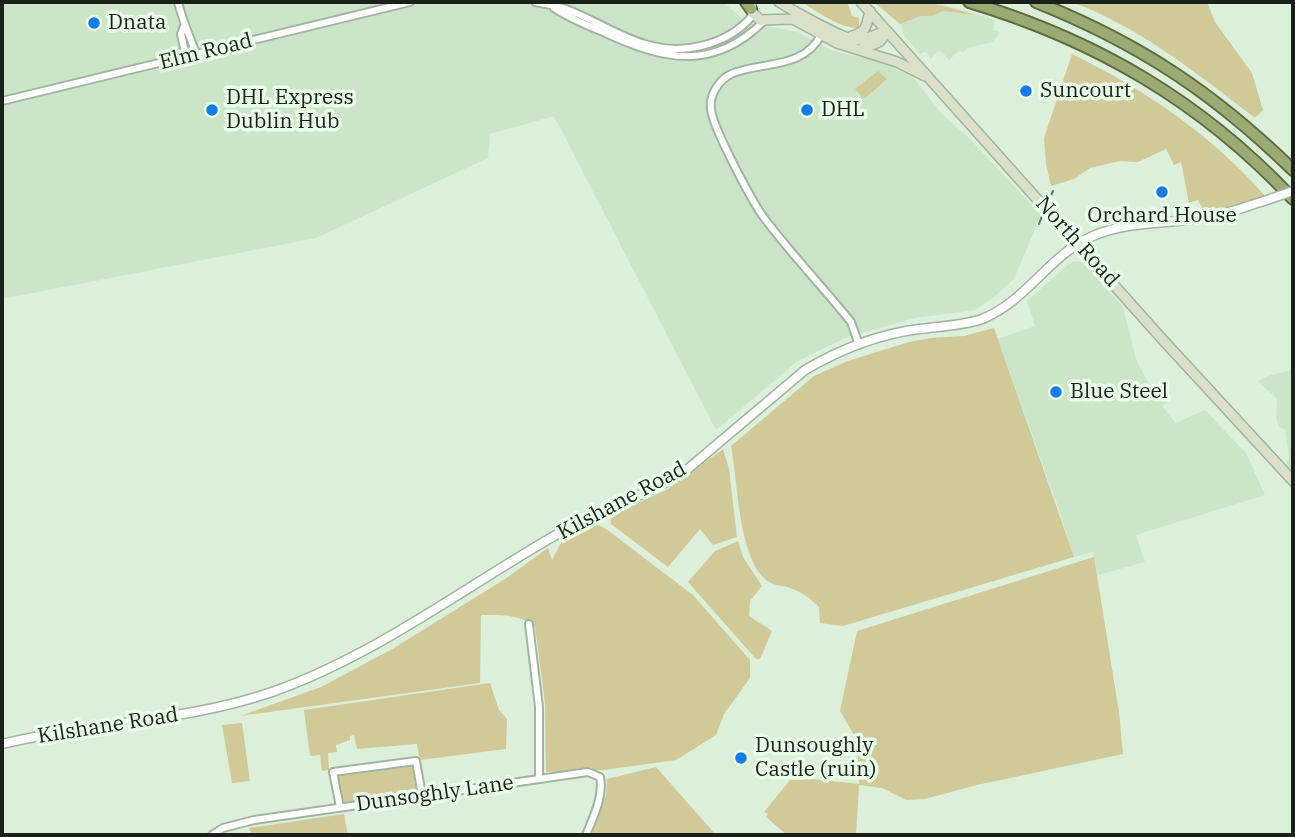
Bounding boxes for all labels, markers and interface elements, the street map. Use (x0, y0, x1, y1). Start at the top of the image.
place label: Dnata (108, 10, 166, 36)
marker: Dnata (86, 15, 102, 31)
street label: Elm Road (157, 28, 255, 76)
place label: Suncourt (1040, 78, 1131, 104)
marker: Suncourt (1018, 83, 1034, 99)
place label: DHL Express Dublin Hub (226, 85, 354, 135)
place label: DHL (821, 97, 865, 123)
marker: DHL Express Dublin Hub (204, 102, 220, 118)
marker: DHL (799, 102, 815, 118)
marker: Orchard House (1154, 184, 1170, 200)
street label: North Road (1030, 192, 1124, 292)
place label: Orchard House (1087, 203, 1237, 229)
place label: Blue Steel (1070, 379, 1168, 405)
marker: Blue Steel (1048, 384, 1064, 400)
street label: Kilshane Road (553, 456, 691, 546)
street label: Kilshane Road (36, 702, 180, 750)
place label: Dunsoughly Castle (ruin) (755, 733, 876, 783)
marker: Dunsoughly Castle (ruin) (733, 750, 749, 766)
street label: Dunsoghly Lane (355, 770, 515, 818)

